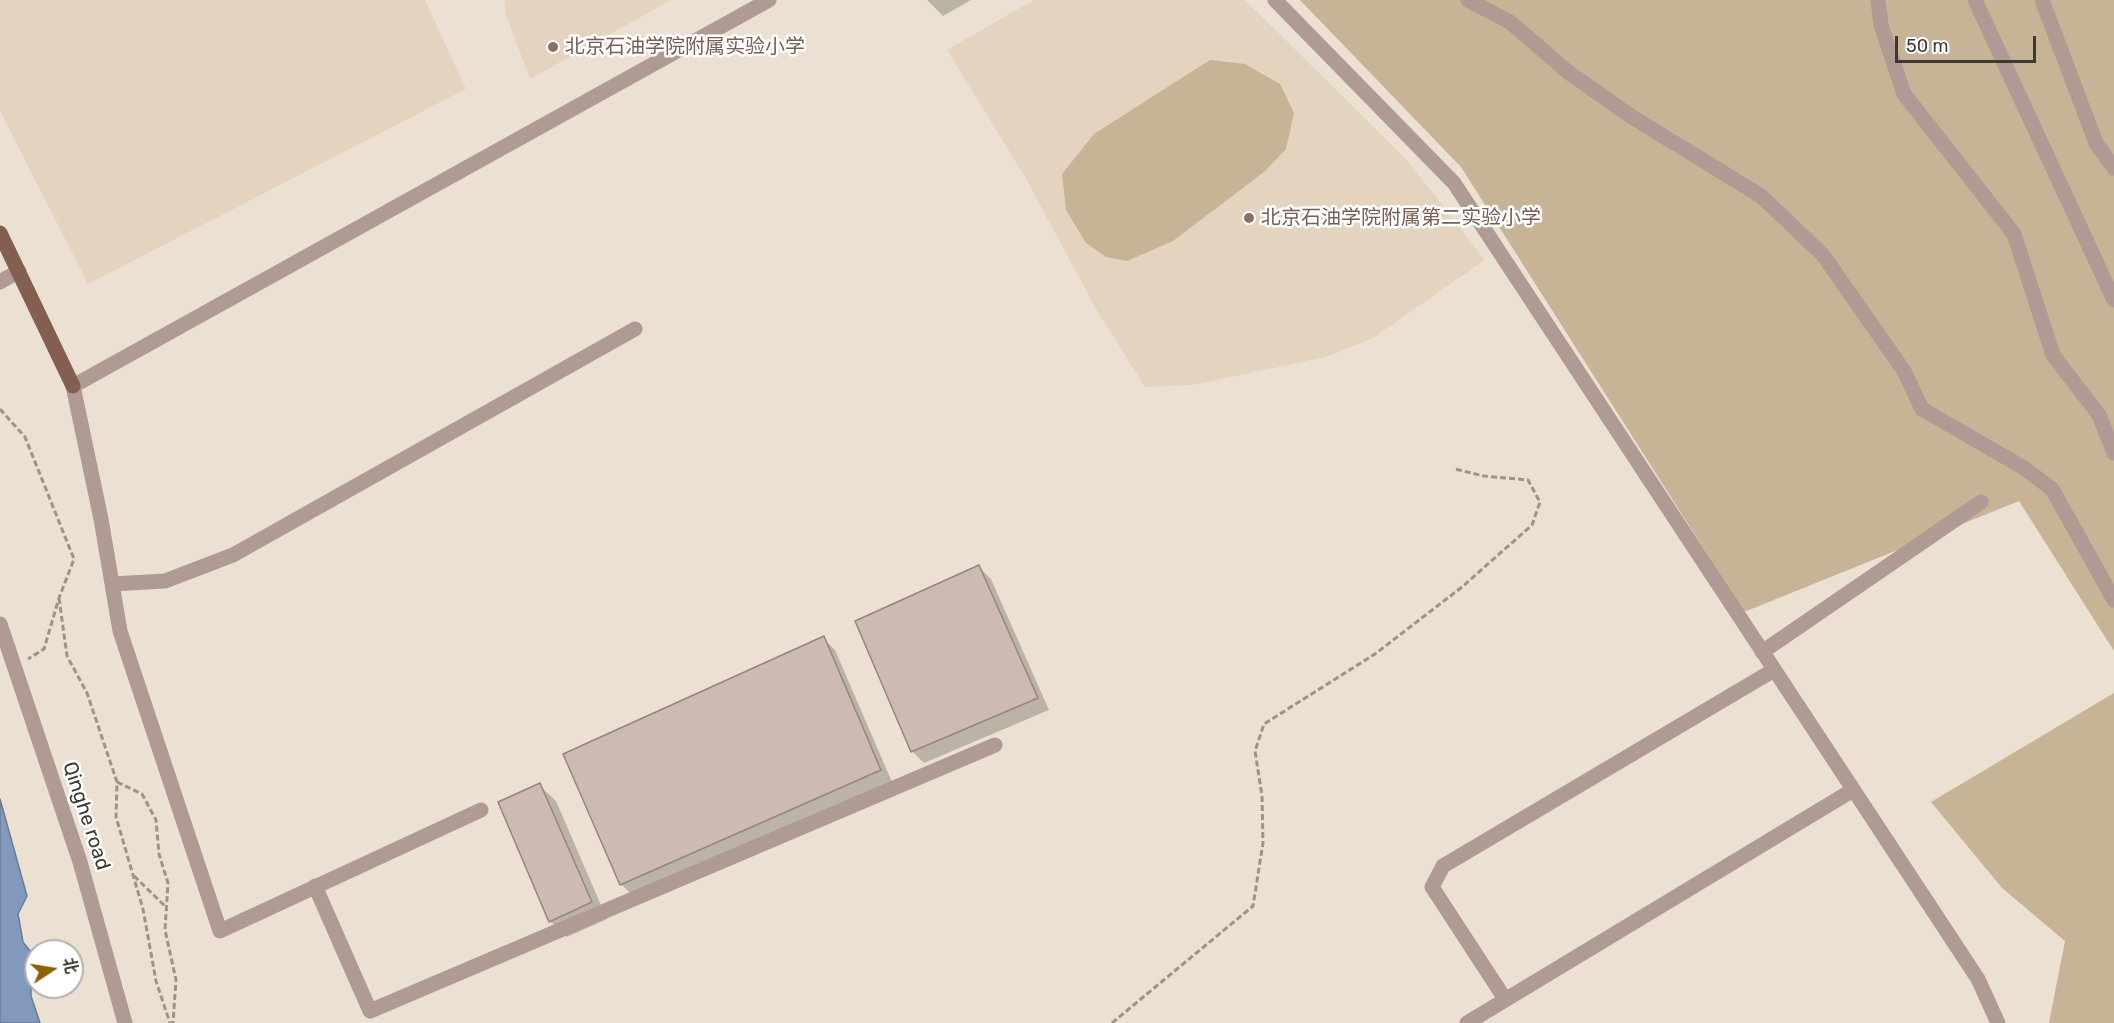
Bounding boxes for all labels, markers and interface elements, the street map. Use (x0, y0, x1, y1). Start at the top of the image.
scale bar (1898, 24, 2039, 62)
place label: 北京石油学院附属实验小学 (565, 35, 805, 59)
text: 50 m (1906, 35, 1949, 57)
marker: 北京石油学院附属实验小学 (546, 40, 560, 54)
place label: 北京石油学院附属第二实验小学 (1261, 206, 1541, 230)
marker: 北京石油学院附属第二实验小学 (1242, 211, 1256, 225)
street label: Qinghe road (57, 759, 115, 873)
north arrow (24, 939, 84, 999)
text: 北 (59, 956, 81, 975)

